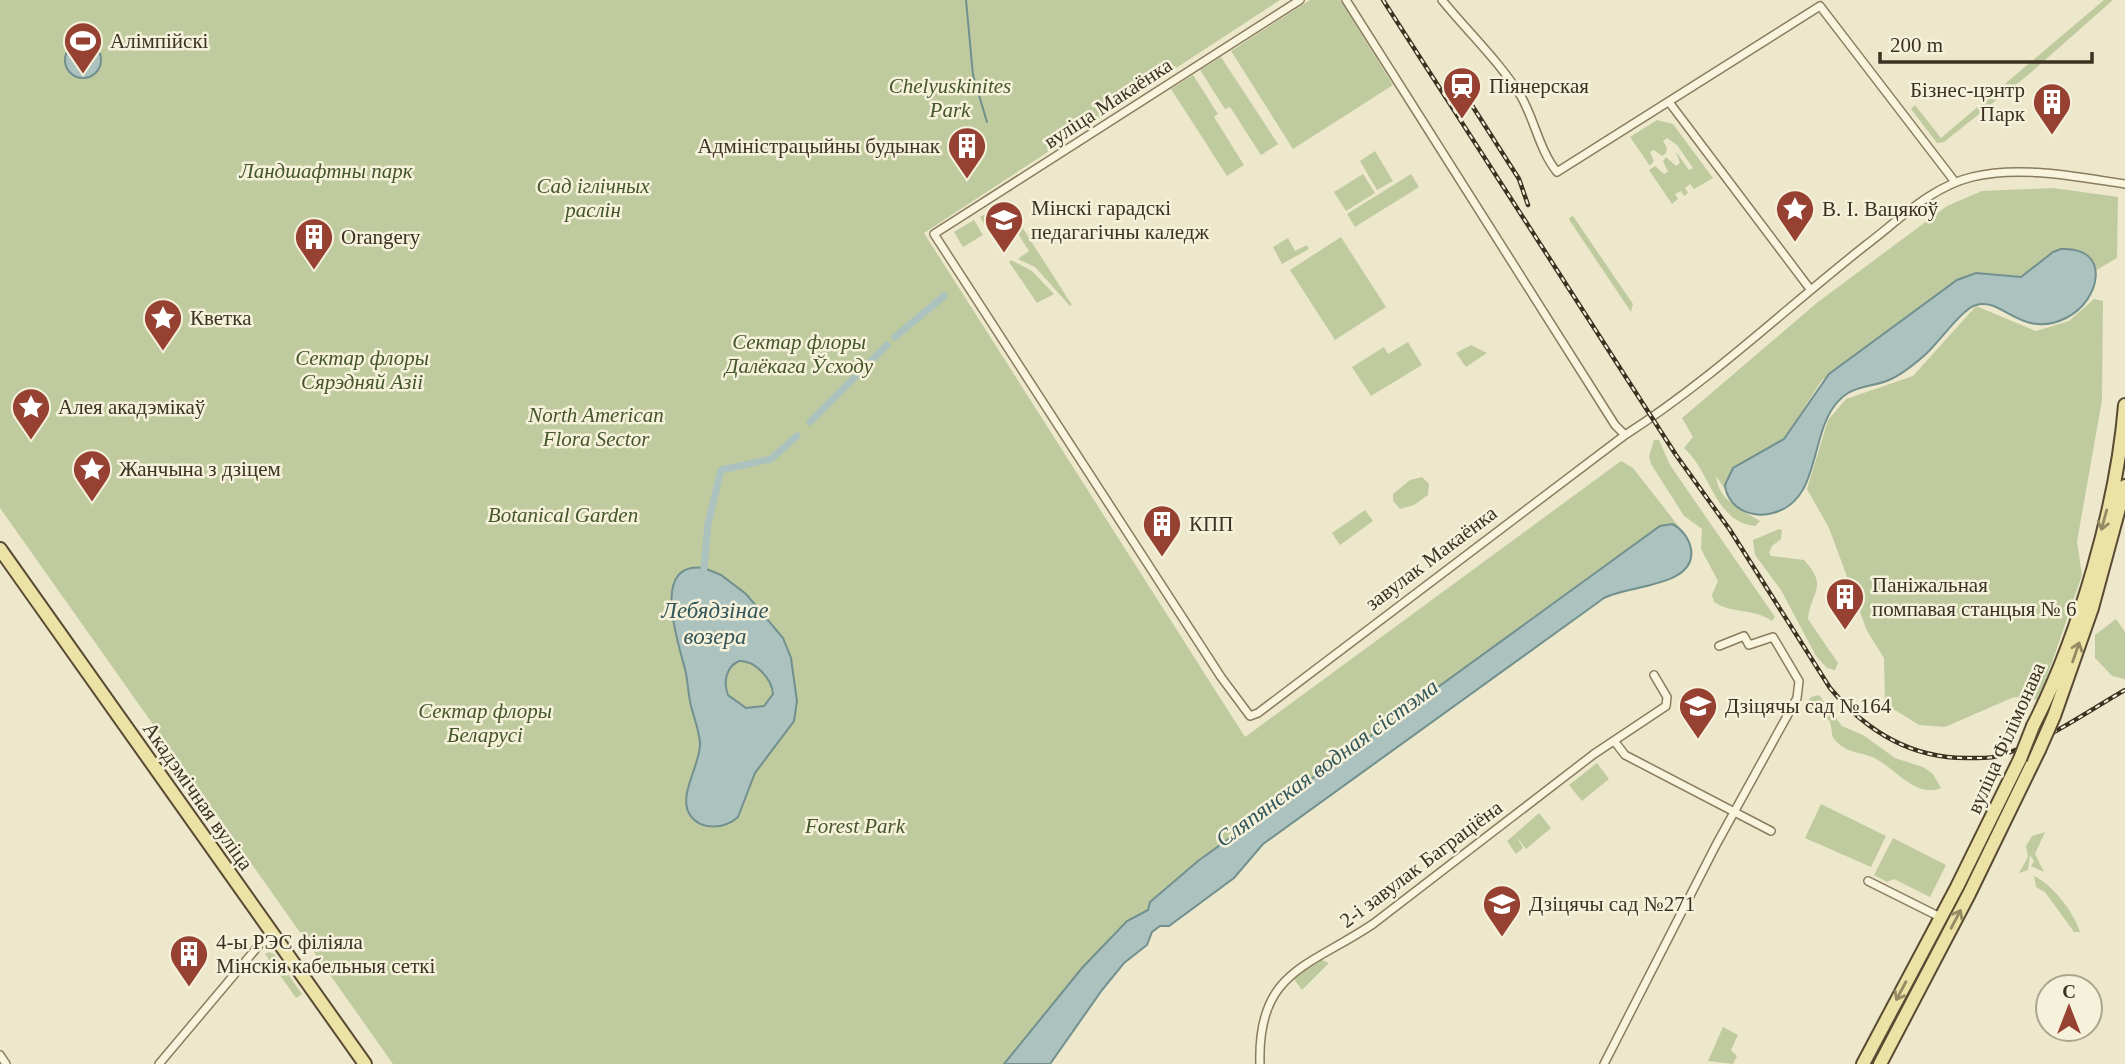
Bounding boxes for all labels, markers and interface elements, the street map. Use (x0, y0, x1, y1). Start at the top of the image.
sports icon: Алімпійскі (62, 20, 104, 75)
scale bar (1880, 21, 2092, 65)
place label: Алімпійскі (110, 29, 209, 53)
text: 200 m (1890, 33, 1943, 57)
street label: вуліца Макаёнка (1039, 52, 1177, 153)
station icon: Піянерская (1441, 65, 1483, 120)
park label: Chelyuskinites Park (889, 74, 1011, 122)
place label: Піянерская (1489, 74, 1589, 98)
place label: Бізнес-цэнтр Парк (1910, 78, 2026, 126)
building icon: Бізнес-цэнтр Парк (2031, 81, 2073, 136)
building icon: Адміністрацыйны будынак (946, 125, 988, 180)
place label: Адміністрацыйны будынак (698, 134, 941, 158)
park label: Ландшафтны парк (238, 159, 413, 183)
park label: Сад іглічных раслін (536, 174, 650, 222)
place icon: В. І. Вацякоў (1774, 188, 1816, 243)
place label: Мінскі гарадскі педагагічны каледж (1031, 196, 1209, 244)
place label: В. І. Вацякоў (1822, 197, 1939, 221)
school or university icon: Мінскі гарадскі педагагічны каледж (983, 199, 1025, 254)
building icon: Orangery (293, 216, 335, 271)
place label: Orangery (341, 225, 421, 249)
place icon: Кветка (142, 297, 184, 352)
place label: Кветка (190, 306, 252, 330)
park label: Сектар флоры Далёкага Ўсходу (723, 330, 874, 378)
park label: Сектар флоры Сярэдняй Азіі (295, 346, 429, 394)
place icon: Алея акадэмікаў (10, 386, 52, 441)
place label: Алея акадэмікаў (58, 395, 206, 419)
park label: North American Flora Sector (527, 403, 664, 451)
place icon: Жанчына з дзіцем (71, 448, 113, 503)
place label: Жанчына з дзіцем (119, 457, 281, 481)
street label: завулак Макаёнка (1360, 500, 1502, 615)
park label: Botanical Garden (488, 503, 638, 527)
building icon: КПП (1141, 503, 1183, 558)
one-way arrow (2097, 508, 2110, 531)
place label: КПП (1189, 512, 1233, 536)
place label: Паніжальная помпавая станцыя № 6 (1872, 573, 2076, 621)
building icon: Паніжальная помпавая станцыя № 6 (1824, 576, 1866, 631)
water label: Лебядзінае возера (660, 598, 769, 649)
one-way arrow (2071, 641, 2083, 663)
street label: вуліца Філімонава (1962, 658, 2050, 817)
water label: Сляпянская водная сістэма (1211, 674, 1443, 852)
school or university icon: Дзіцячы сад №164 (1677, 685, 1719, 740)
place label: Дзіцячы сад №164 (1725, 694, 1892, 718)
park label: Сектар флоры Беларусі (418, 699, 552, 747)
street label: Акадэмічная вуліца (138, 717, 258, 875)
street label: 2-і завулак Баграціёна (1335, 795, 1507, 933)
park label: Forest Park (804, 814, 906, 838)
school or university icon: Дзіцячы сад №271 (1481, 883, 1523, 938)
place label: Дзіцячы сад №271 (1529, 892, 1695, 916)
one-way arrow (1950, 909, 1963, 930)
place label: 4-ы РЭС філіяла Мінскія кабельныя сеткі (216, 930, 436, 978)
building icon: 4-ы РЭС філіяла Мінскія кабельныя сеткі (168, 933, 210, 988)
north arrow (2034, 973, 2104, 1043)
one-way arrow (1894, 980, 1908, 1001)
text: С (2062, 981, 2076, 1002)

